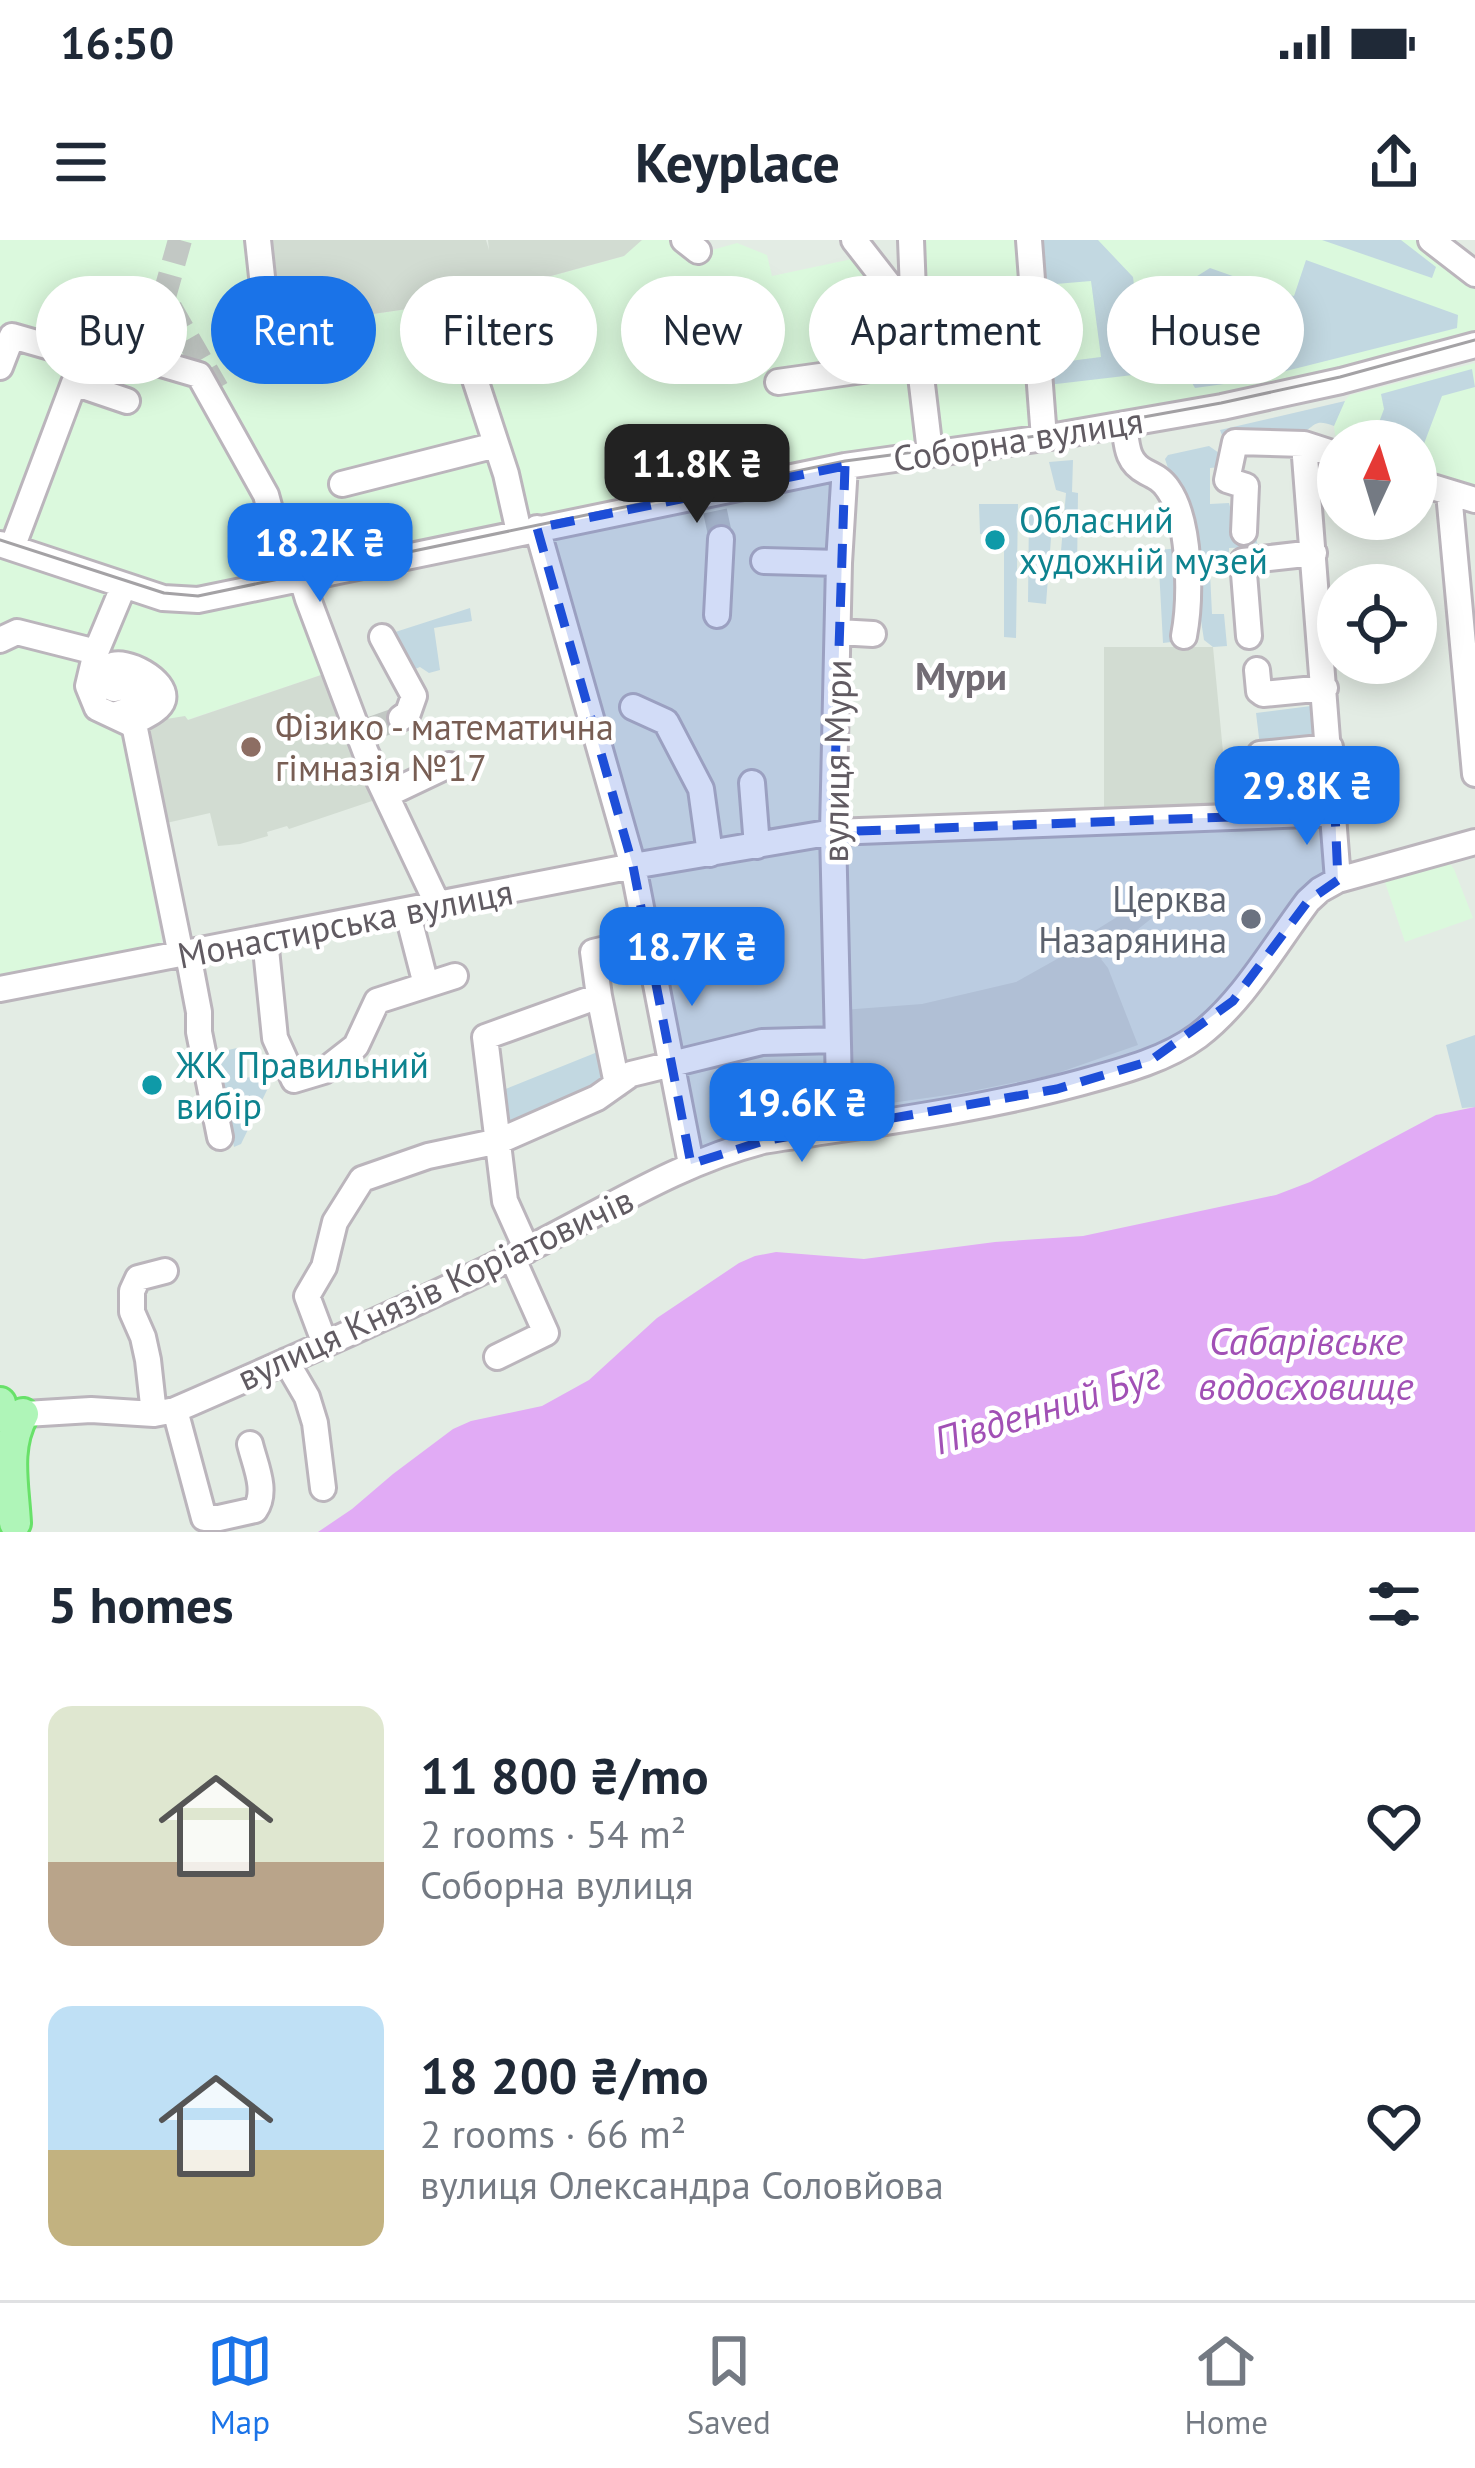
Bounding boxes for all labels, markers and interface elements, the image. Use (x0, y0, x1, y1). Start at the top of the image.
text: 16:50 (60, 13, 174, 71)
text: Keyplace (635, 127, 840, 197)
icon: menu (48, 129, 114, 195)
icon: share (1361, 129, 1427, 195)
chip: Buy (36, 276, 187, 384)
chip: Rent (211, 276, 376, 384)
chip: Filters (400, 276, 597, 384)
chip: New (621, 276, 785, 384)
chip: Apartment (809, 276, 1083, 384)
chip: House (1107, 276, 1304, 384)
street label: Соборна вулиця (890, 396, 1146, 482)
north arrow (1317, 420, 1437, 540)
map controls (1317, 420, 1437, 684)
pin: 11.8K ₴ (586, 424, 808, 526)
text: 11.8K ₴ (632, 437, 762, 488)
place label: Обласний художній музей (1019, 496, 1268, 584)
pin: 18.2K ₴ (209, 503, 431, 605)
text: 18.2K ₴ (255, 516, 385, 567)
marker: Обласний художній музей (982, 527, 1008, 553)
button: locate (1317, 564, 1437, 684)
district label: Мури (915, 650, 1007, 701)
street label: вулиця Мури (811, 659, 861, 863)
place label: Фізико - математична гімназія №17 (275, 703, 614, 791)
marker: Фізико - математична гімназія №17 (238, 734, 264, 760)
pin: 29.8K ₴ (1196, 746, 1418, 848)
text: 29.8K ₴ (1242, 759, 1372, 810)
street label: Монастирська вулиця (173, 867, 517, 979)
place label: Церква Назарянина (1038, 875, 1227, 963)
marker: Церква Назарянина (1238, 906, 1264, 932)
pin: 18.7K ₴ (581, 907, 803, 1009)
text: 18.7K ₴ (627, 920, 757, 971)
place label: ЖК Правильний вибір (175, 1041, 429, 1129)
pin: 19.6K ₴ (691, 1063, 913, 1165)
marker: ЖК Правильний вибір (139, 1072, 165, 1098)
text: 19.6K ₴ (737, 1076, 867, 1127)
street label: вулиця Князів Коріатовичів (229, 1175, 641, 1401)
water label: Сабарівське водосховище (1198, 1315, 1414, 1411)
water label: Південний Буг (928, 1348, 1166, 1466)
text: 5 homes (48, 1571, 234, 1637)
icon: filters (1361, 1571, 1427, 1637)
text: 11 800 ₴/mo (420, 1742, 709, 1808)
icon: home (144, 1754, 288, 1898)
icon: heart (1361, 1793, 1427, 1859)
text: 2 rooms · 54 m² (420, 1808, 686, 1859)
text: Соборна вулиця (420, 1859, 693, 1910)
text: 18 200 ₴/mo (420, 2042, 709, 2108)
icon: home (144, 2054, 288, 2198)
icon: heart (1361, 2093, 1427, 2159)
text: 2 rooms · 66 m² (420, 2108, 686, 2159)
text: вулиця Олександра Соловйова (420, 2159, 944, 2210)
tab: Map (207, 2328, 273, 2443)
tab: Saved (687, 2328, 771, 2443)
tab: Home (1185, 2328, 1268, 2443)

